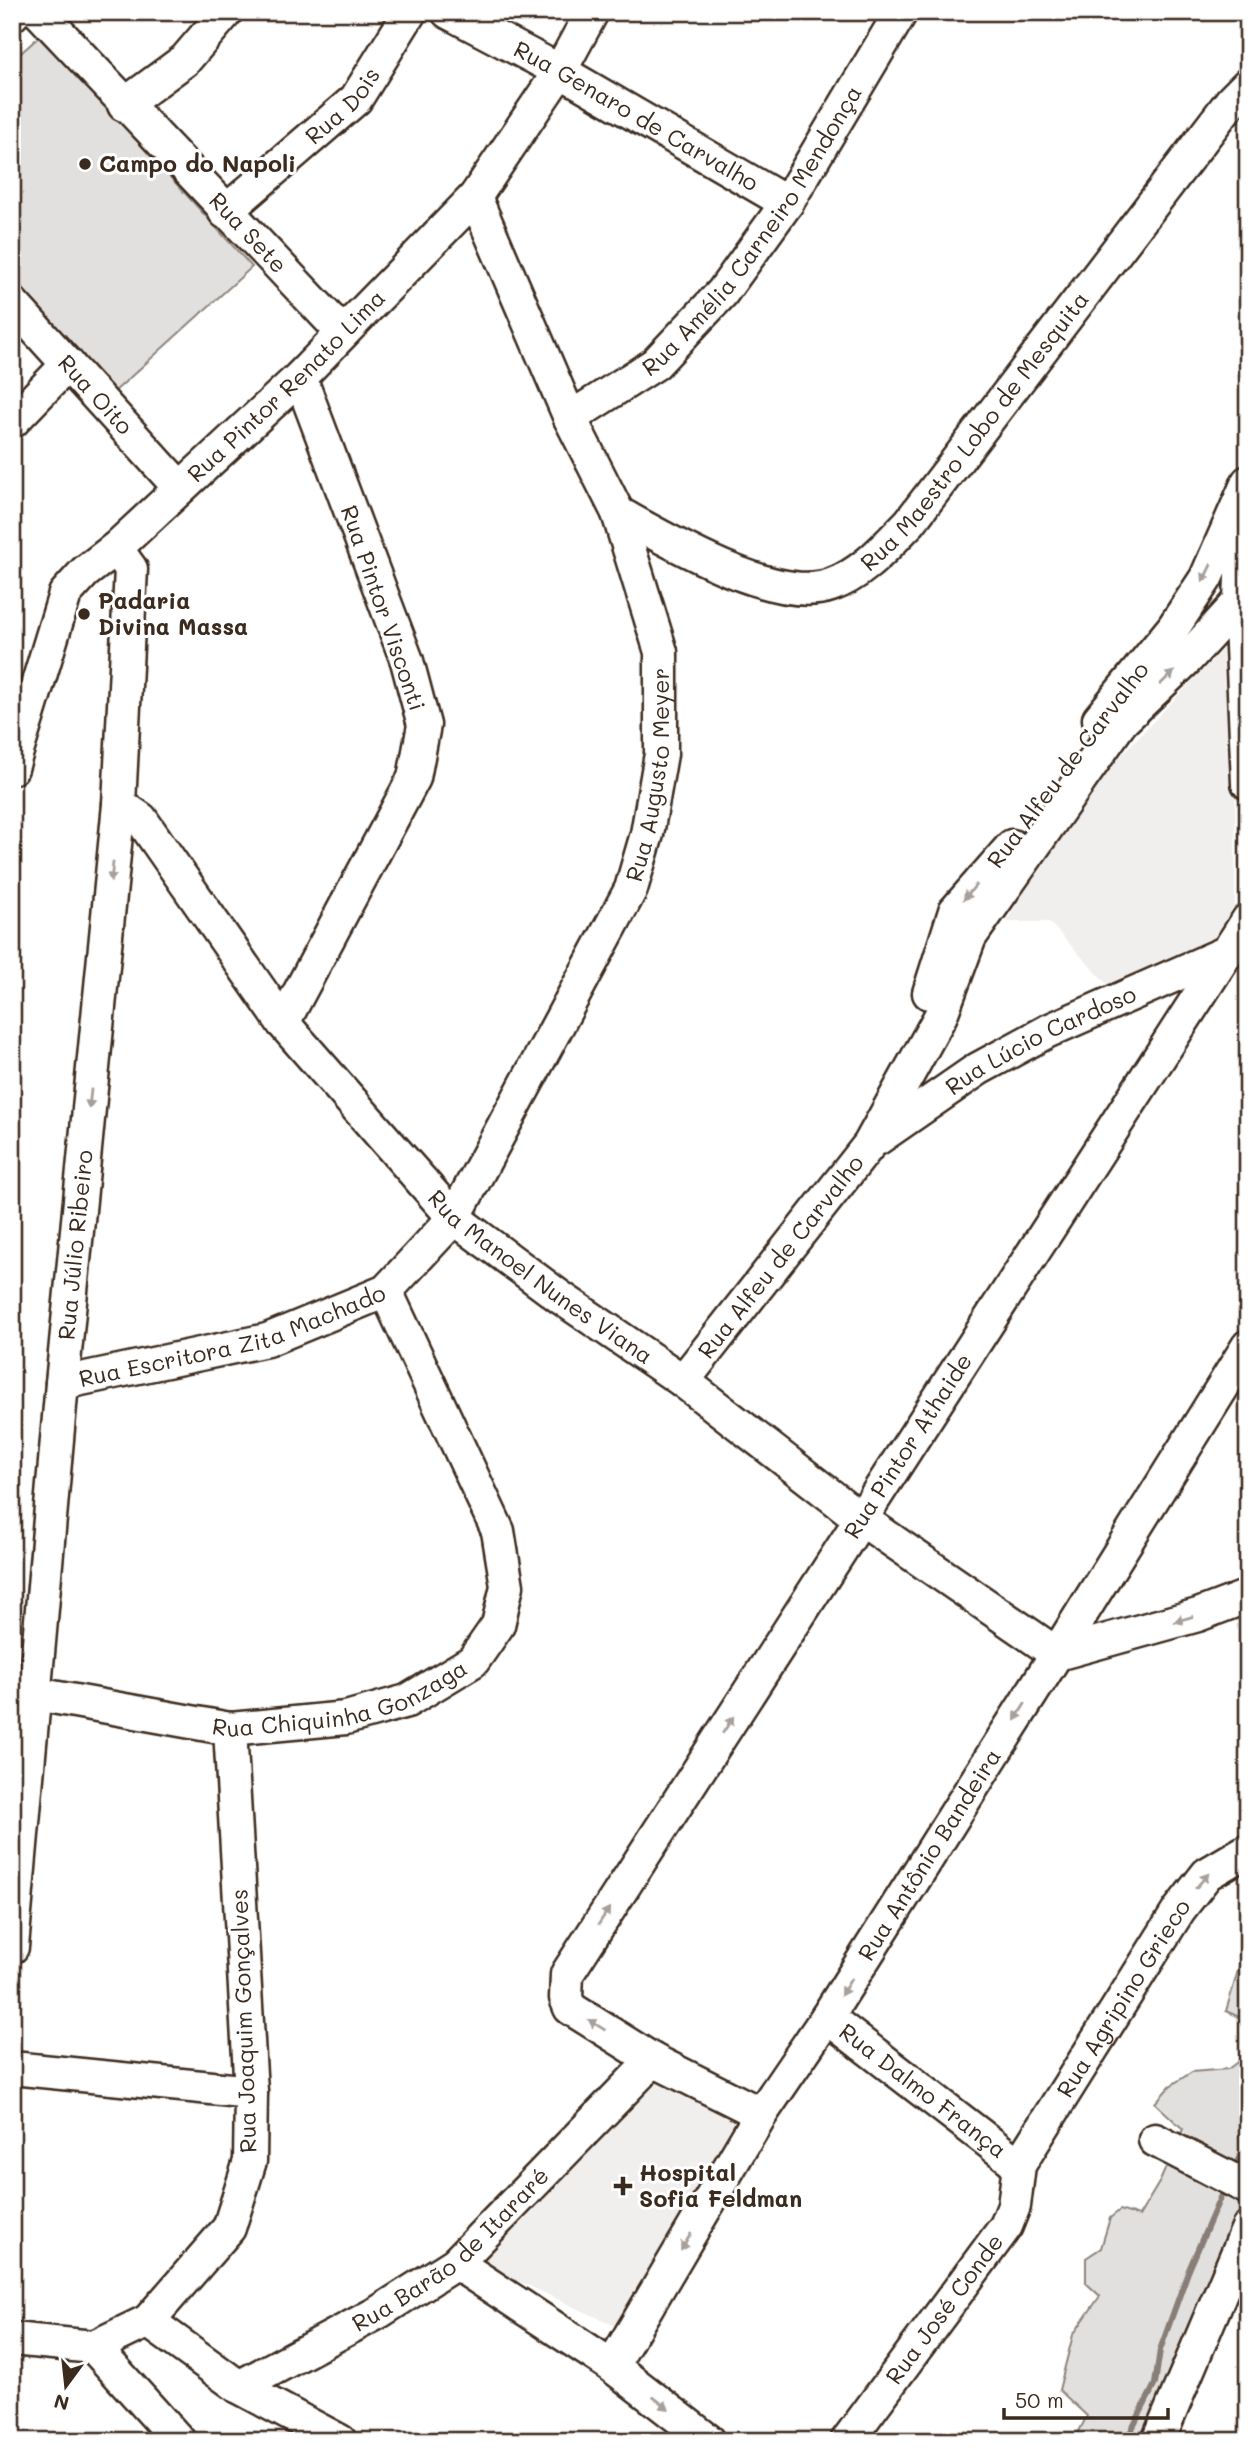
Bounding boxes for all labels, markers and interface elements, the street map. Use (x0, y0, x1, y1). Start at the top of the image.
street label: Rua Genaro de Carvalho (509, 33, 764, 197)
street label: Rua Dois (298, 61, 386, 150)
street label: Rua Amélia Carneiro Mendonça (636, 79, 868, 382)
place label: Campo do Napoli (99, 148, 296, 178)
marker: Campo do Napoli (77, 156, 93, 172)
street label: Rua Sete (203, 185, 294, 279)
street label: Rua Pintor Renato Lima (180, 282, 391, 488)
street label: Rua Maestro Lobo de Mesquita (854, 285, 1095, 577)
street label: Rua Oito (52, 348, 140, 441)
street label: Rua Pintor Visconti (335, 501, 433, 714)
one-way arrow (1202, 563, 1213, 583)
place label: Padaria Divina Massa (98, 585, 248, 641)
marker: Padaria Divina Massa (76, 606, 92, 622)
street label: Rua Alfeu de Carvalho (980, 655, 1155, 874)
street label: Rua Augusto Meyer (618, 668, 675, 885)
one-way arrow (1158, 670, 1175, 686)
one-way arrow (106, 862, 117, 884)
one-way arrow (963, 884, 978, 901)
street label: Rua Lúcio Cardoso (939, 978, 1140, 1101)
one-way arrow (84, 1088, 95, 1110)
street label: Rua Júlio Ribeiro (50, 1148, 99, 1341)
street label: Rua Alfeu de Carvalho (690, 1148, 870, 1364)
street label: Rua Manoel Nunes Viana (422, 1183, 659, 1370)
street label: Rua Escritora Zita Machado (76, 1277, 390, 1393)
street label: Rua Pintor Athaide (836, 1347, 978, 1544)
one-way arrow (1173, 1614, 1194, 1624)
street label: Rua Chiquinha Gonzaga (210, 1652, 472, 1743)
one-way arrow (1014, 1702, 1027, 1722)
one-way arrow (721, 1716, 734, 1735)
street label: Rua Antônio Bandeira (850, 1743, 1007, 1966)
one-way arrow (1194, 1872, 1210, 1890)
street label: Rua Joaquim Gonçalves (223, 1888, 263, 2154)
street label: Rua Agripino Grieco (1049, 1892, 1196, 2103)
one-way arrow (597, 1907, 610, 1926)
one-way arrow (839, 1977, 852, 1997)
street label: Rua Dalmo França (834, 2016, 1013, 2164)
one-way arrow (587, 2018, 606, 2031)
place label: Hospital Sofia Feldman (639, 2157, 802, 2213)
street label: Rua Barão de Itararé (346, 2160, 555, 2338)
marker: Hospital Sofia Feldman (613, 2176, 633, 2196)
street label: Rua José Conde (878, 2227, 1009, 2390)
one-way arrow (680, 2232, 692, 2251)
north arrow (32, 2352, 102, 2422)
scale bar (1004, 2376, 1169, 2420)
text: 50 m (1015, 2386, 1064, 2413)
text: N (51, 2389, 72, 2417)
one-way arrow (652, 2396, 670, 2410)

